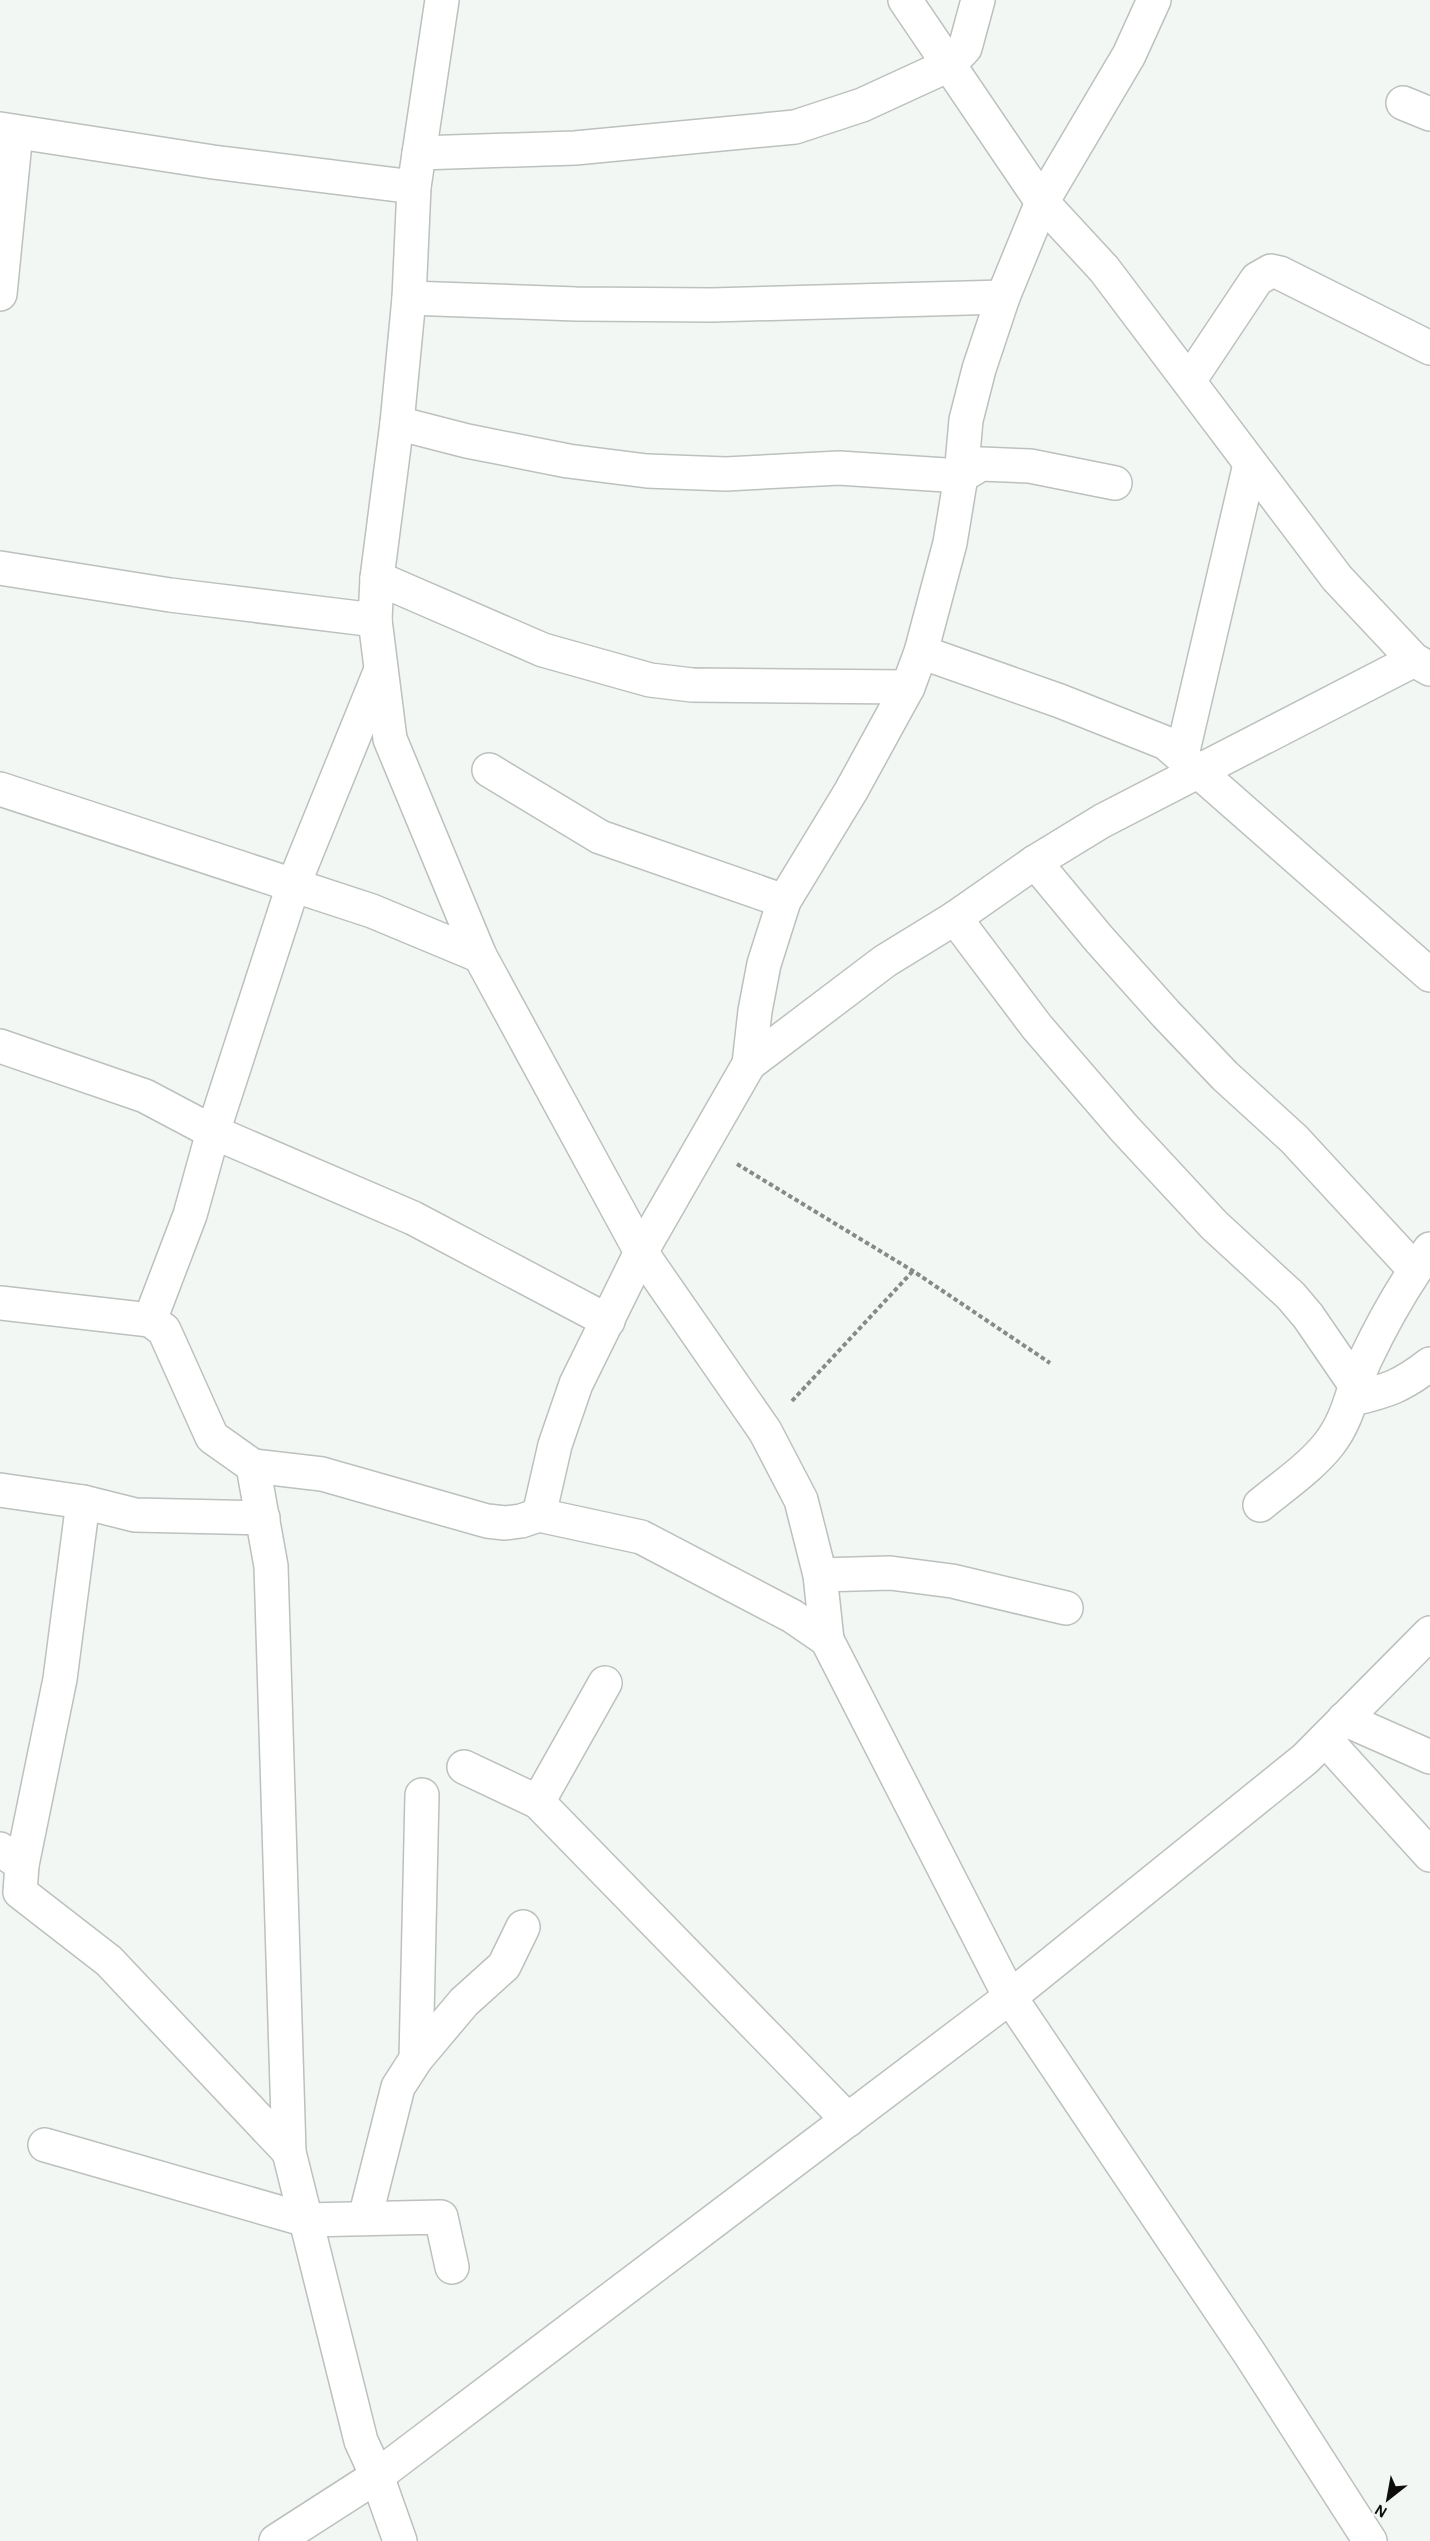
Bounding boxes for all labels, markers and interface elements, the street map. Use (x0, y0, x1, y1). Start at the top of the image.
north arrow (1358, 2469, 1418, 2529)
text: N (1372, 2501, 1390, 2521)

